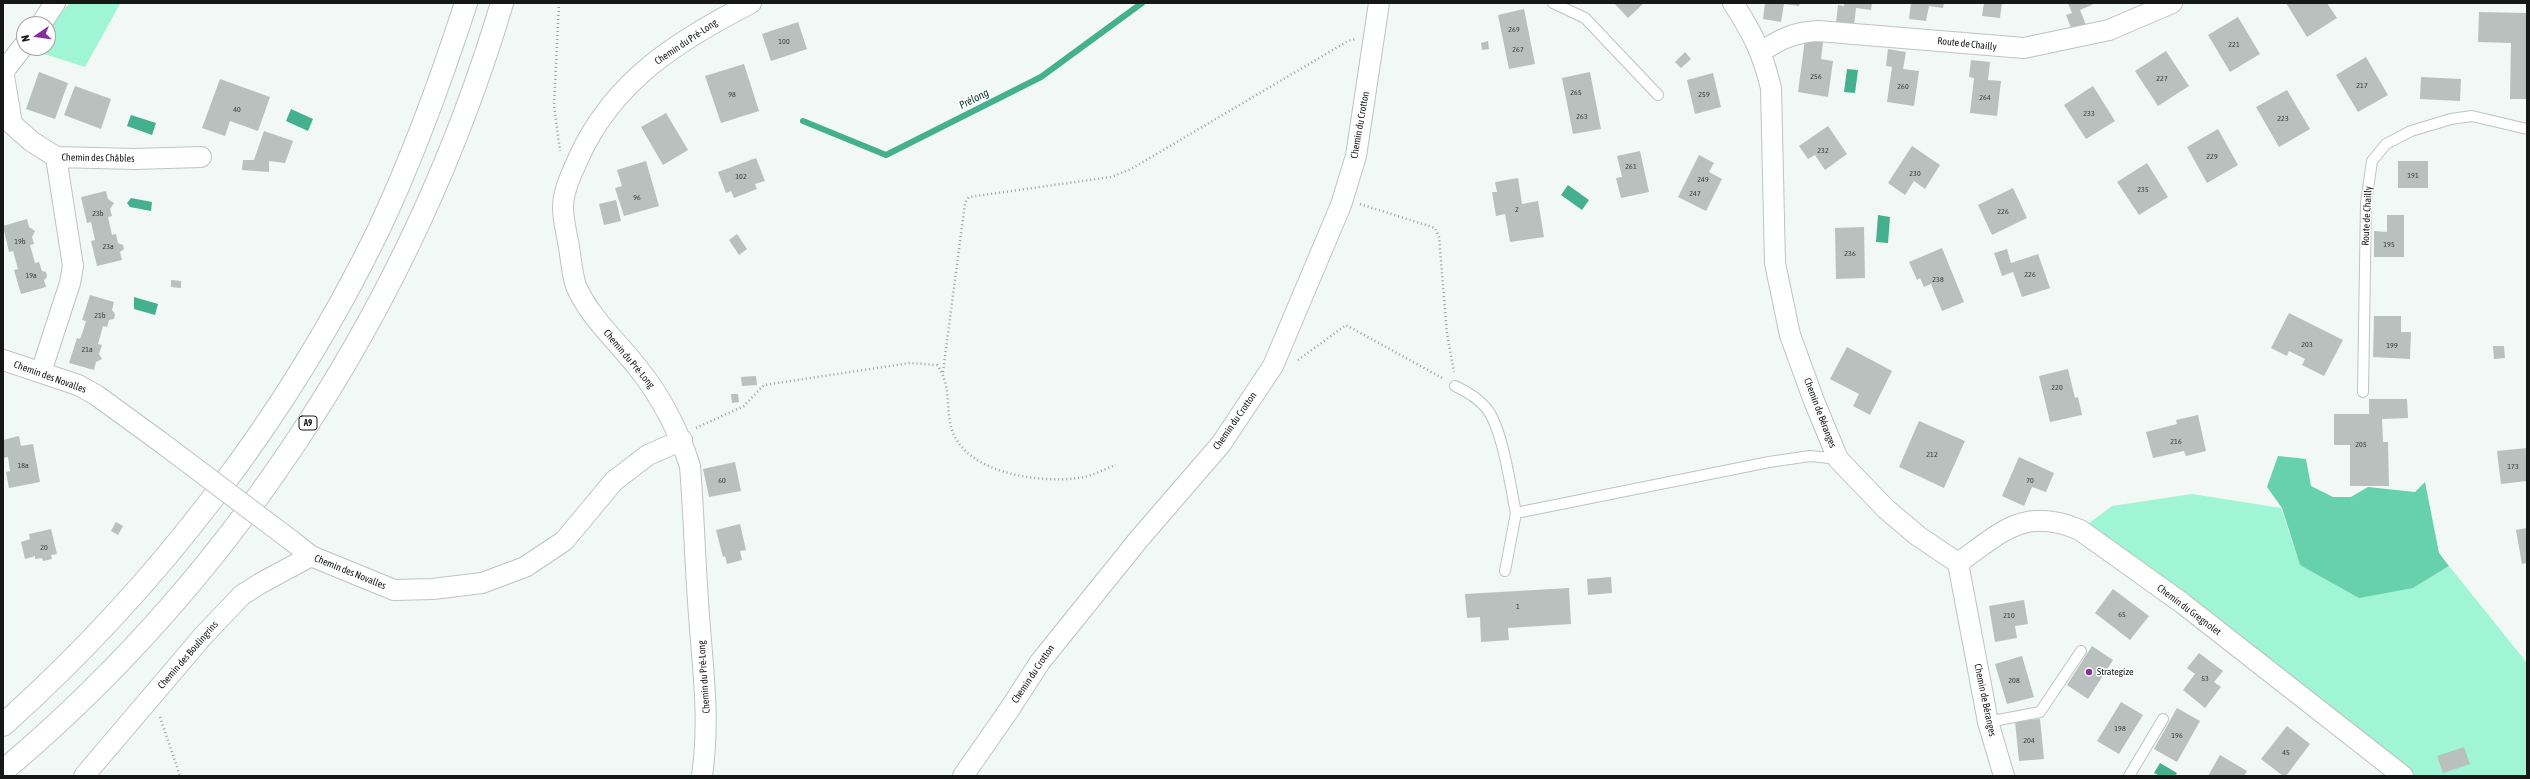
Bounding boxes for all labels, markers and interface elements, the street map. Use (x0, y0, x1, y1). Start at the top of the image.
north arrow (16, 16, 56, 56)
street label: Chemin du Pré-Long (652, 17, 720, 67)
house number: 269 (1508, 24, 1520, 34)
text: N (19, 34, 32, 43)
street label: Route de Chailly (1937, 35, 1997, 53)
house number: 100 (778, 36, 790, 46)
house number: 221 (2228, 39, 2240, 49)
house number: 267 (1512, 44, 1524, 54)
house number: 256 (1810, 71, 1822, 81)
house number: 227 (2156, 73, 2168, 83)
house number: 217 (2356, 80, 2368, 90)
house number: 260 (1897, 81, 1909, 91)
water label: Prélong (957, 86, 991, 112)
house number: 265 (1570, 87, 1582, 97)
house number: 98 (728, 89, 736, 99)
house number: 259 (1698, 89, 1710, 99)
street label: Chemin du Crotton (1348, 91, 1372, 159)
house number: 264 (1979, 92, 1991, 102)
house number: 40 (233, 104, 241, 114)
house number: 233 (2083, 108, 2095, 118)
house number: 263 (1576, 111, 1588, 121)
house number: 223 (2277, 113, 2289, 123)
house number: 232 (1817, 145, 1829, 155)
street label: Chemin des Châbles (61, 151, 135, 165)
house number: 229 (2206, 151, 2218, 161)
house number: 261 (1625, 161, 1637, 171)
house number: 230 (1909, 168, 1921, 178)
house number: 191 (2407, 170, 2419, 180)
house number: 102 (735, 171, 747, 181)
house number: 249 (1697, 174, 1709, 184)
house number: 235 (2137, 184, 2149, 194)
street label: Route de Chailly (2359, 186, 2375, 246)
house number: 247 (1689, 188, 1701, 198)
house number: 96 (633, 192, 641, 202)
house number: 2 (1515, 204, 1519, 214)
house number: 226 (1997, 206, 2009, 216)
house number: 23b (92, 208, 104, 218)
house number: 19b (14, 236, 26, 246)
house number: 195 (2383, 239, 2395, 249)
house number: 23a (102, 241, 114, 251)
house number: 236 (1844, 248, 1856, 258)
house number: 226 (2024, 269, 2036, 279)
house number: 19a (25, 270, 37, 280)
house number: 238 (1932, 274, 1944, 284)
house number: 21b (94, 310, 106, 320)
street label: Chemin du Pré-Long (601, 327, 657, 391)
house number: 203 (2301, 339, 2313, 349)
house number: 199 (2386, 340, 2398, 350)
house number: 21a (81, 344, 93, 354)
street label: Chemin des Novalles (12, 358, 88, 396)
street label: Chemin de Béranges (1801, 376, 1839, 450)
house number: 220 (2051, 382, 2063, 392)
street label: Chemin du Crotton (1211, 390, 1259, 452)
road number: A9 (299, 416, 317, 430)
house number: 216 (2170, 436, 2182, 446)
house number: 205 (2355, 439, 2367, 449)
house number: 212 (1926, 449, 1938, 459)
house number: 18a (17, 460, 29, 470)
house number: 173 (2507, 461, 2519, 471)
house number: 60 (718, 475, 726, 485)
house number: 70 (2026, 475, 2034, 485)
house number: 20 (40, 542, 48, 552)
street label: Chemin des Novalles (312, 552, 388, 592)
street label: Chemin du Gregnolet (2155, 582, 2223, 638)
house number: 1 (1516, 601, 1520, 611)
house number: 65 (2118, 609, 2126, 619)
house number: 210 (2003, 610, 2015, 620)
street label: Chemin des Boulingrins (155, 619, 221, 691)
street label: Chemin du Pré-Long (695, 640, 713, 714)
street label: Chemin du Crotton (1009, 642, 1057, 706)
street label: Chemin de Béranges (1971, 663, 1999, 737)
place label: Strategize (2097, 666, 2133, 678)
marker: Strategize (2084, 667, 2094, 677)
house number: 53 (2201, 673, 2209, 683)
house number: 208 (2008, 675, 2020, 685)
house number: 198 (2114, 723, 2126, 733)
house number: 196 (2171, 730, 2183, 740)
house number: 204 (2023, 735, 2035, 745)
house number: 45 (2282, 747, 2290, 757)

